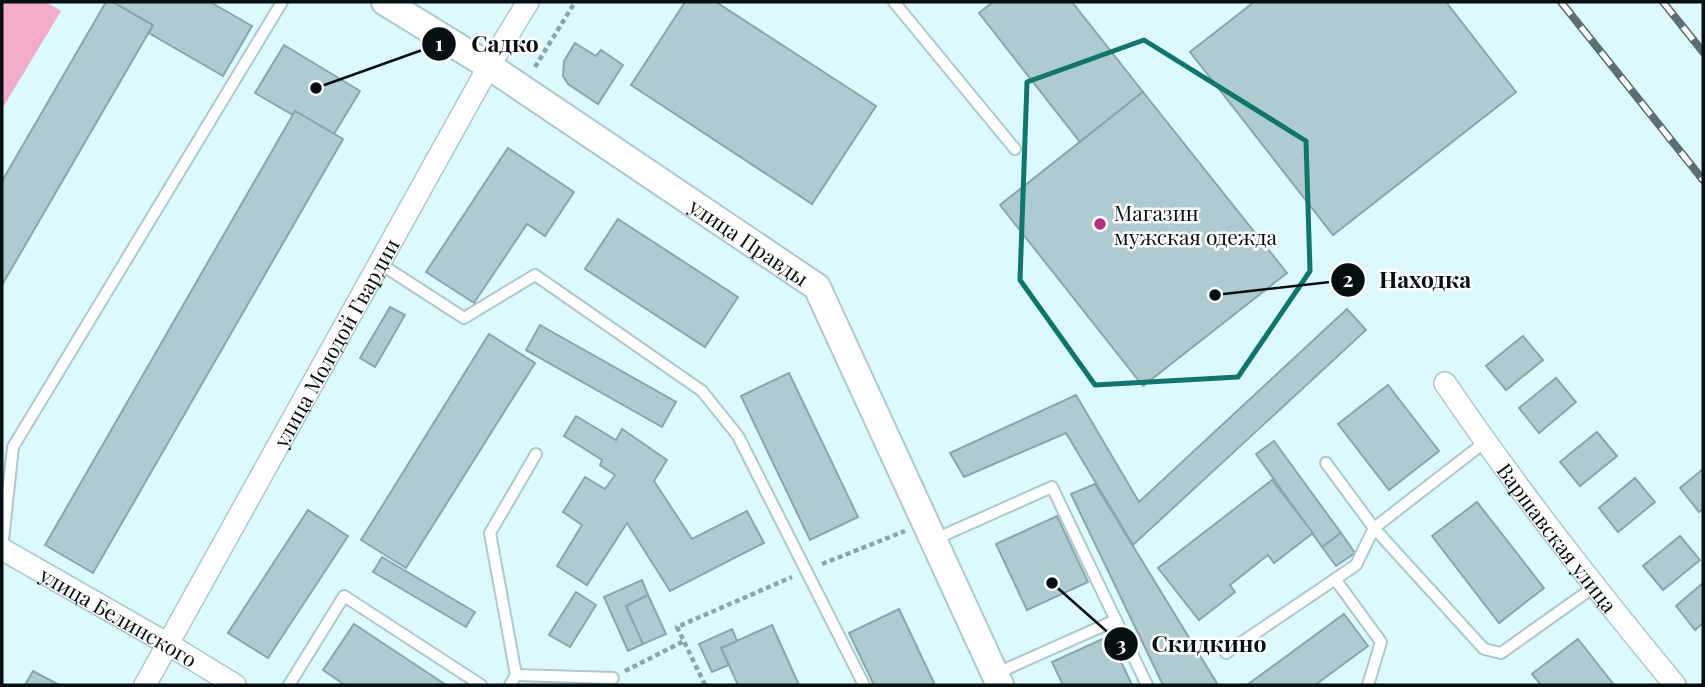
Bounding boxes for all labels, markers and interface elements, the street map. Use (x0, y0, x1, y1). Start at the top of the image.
callout: Садко (422, 22, 552, 66)
text: Садко (471, 27, 539, 58)
text: 1 (435, 28, 443, 56)
street label: улица Правды (683, 191, 815, 292)
place label: Магазин мужская одежда (1114, 198, 1277, 250)
marker: Магазин мужская одежда (1092, 216, 1108, 232)
street label: улица Молодой Гвардии (266, 233, 405, 453)
callout: Находка (1330, 258, 1485, 302)
text: Находка (1379, 263, 1471, 294)
text: 2 (1343, 264, 1354, 292)
street label: Варшавская улица (1491, 457, 1624, 618)
street label: улица Белинского (34, 559, 203, 673)
callout: Скидкино (1103, 622, 1281, 666)
text: Скидкино (1152, 627, 1266, 658)
text: 3 (1116, 629, 1126, 657)

